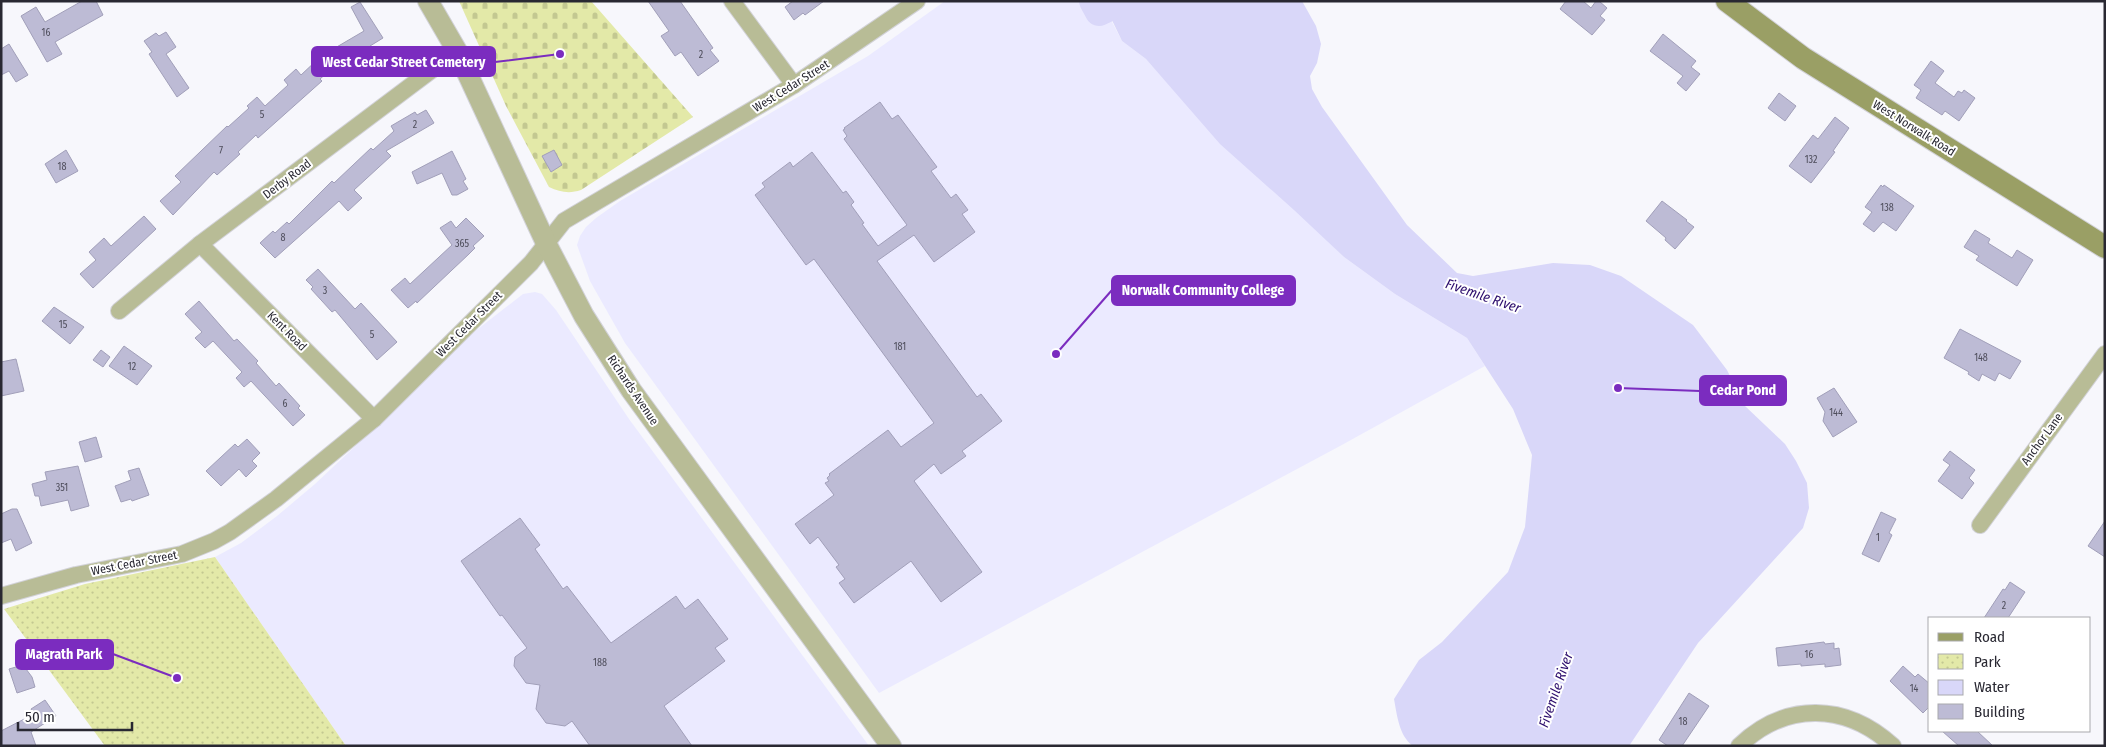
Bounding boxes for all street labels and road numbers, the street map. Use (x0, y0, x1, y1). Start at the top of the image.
street label: West Cedar Street (750, 57, 832, 115)
street label: West Norwalk Road (1870, 97, 1958, 159)
street label: Derby Road (260, 156, 314, 202)
street label: West Cedar Street (433, 288, 505, 360)
street label: Kent Road (264, 308, 310, 354)
street label: Richards Avenue (604, 352, 662, 428)
street label: Anchor Lane (2018, 410, 2066, 468)
street label: West Cedar Street (90, 548, 178, 578)

